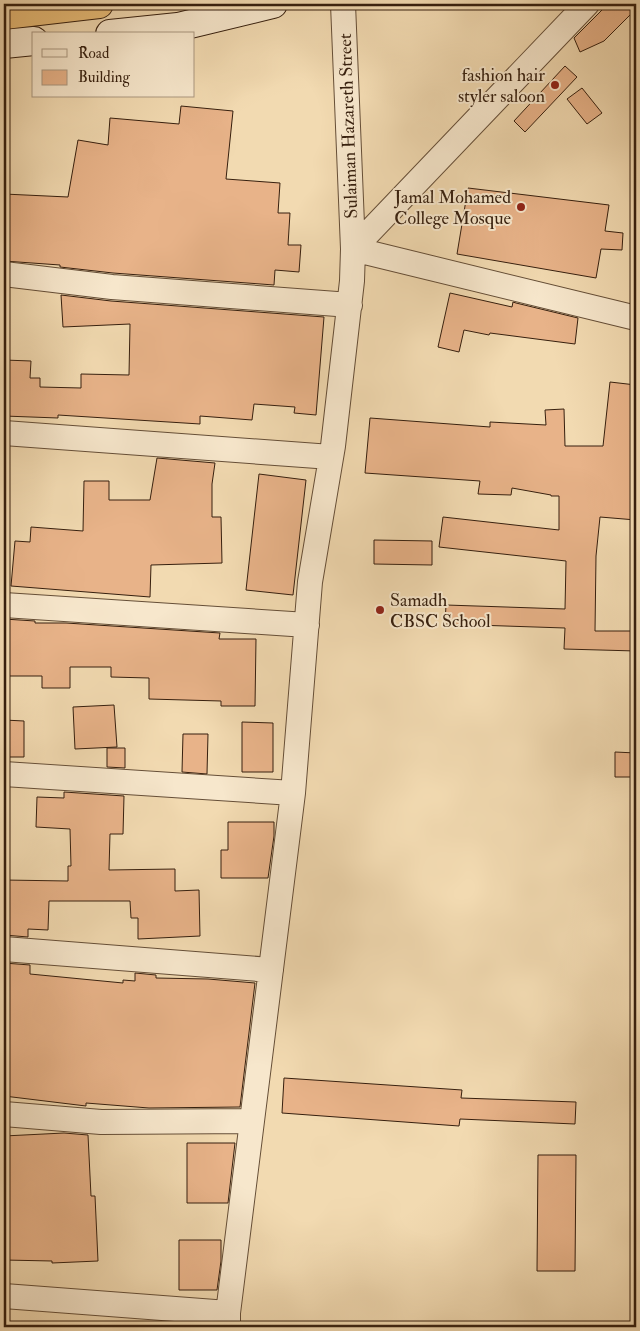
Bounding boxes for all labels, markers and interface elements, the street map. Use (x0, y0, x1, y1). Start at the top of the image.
legend (32, 32, 195, 98)
street label: Sulaiman Hazareth Street (334, 33, 363, 219)
text: Road (78, 44, 110, 63)
place label: fashion hair styler saloon (458, 64, 545, 108)
text: Building (78, 68, 130, 87)
marker: fashion hair styler saloon (549, 79, 561, 91)
place label: Jamal Mohamed College Mosque (393, 186, 511, 230)
marker: Jamal Mohamed College Mosque (515, 201, 527, 213)
place label: Samadh CBSC School (390, 589, 491, 633)
marker: Samadh CBSC School (374, 604, 386, 616)

